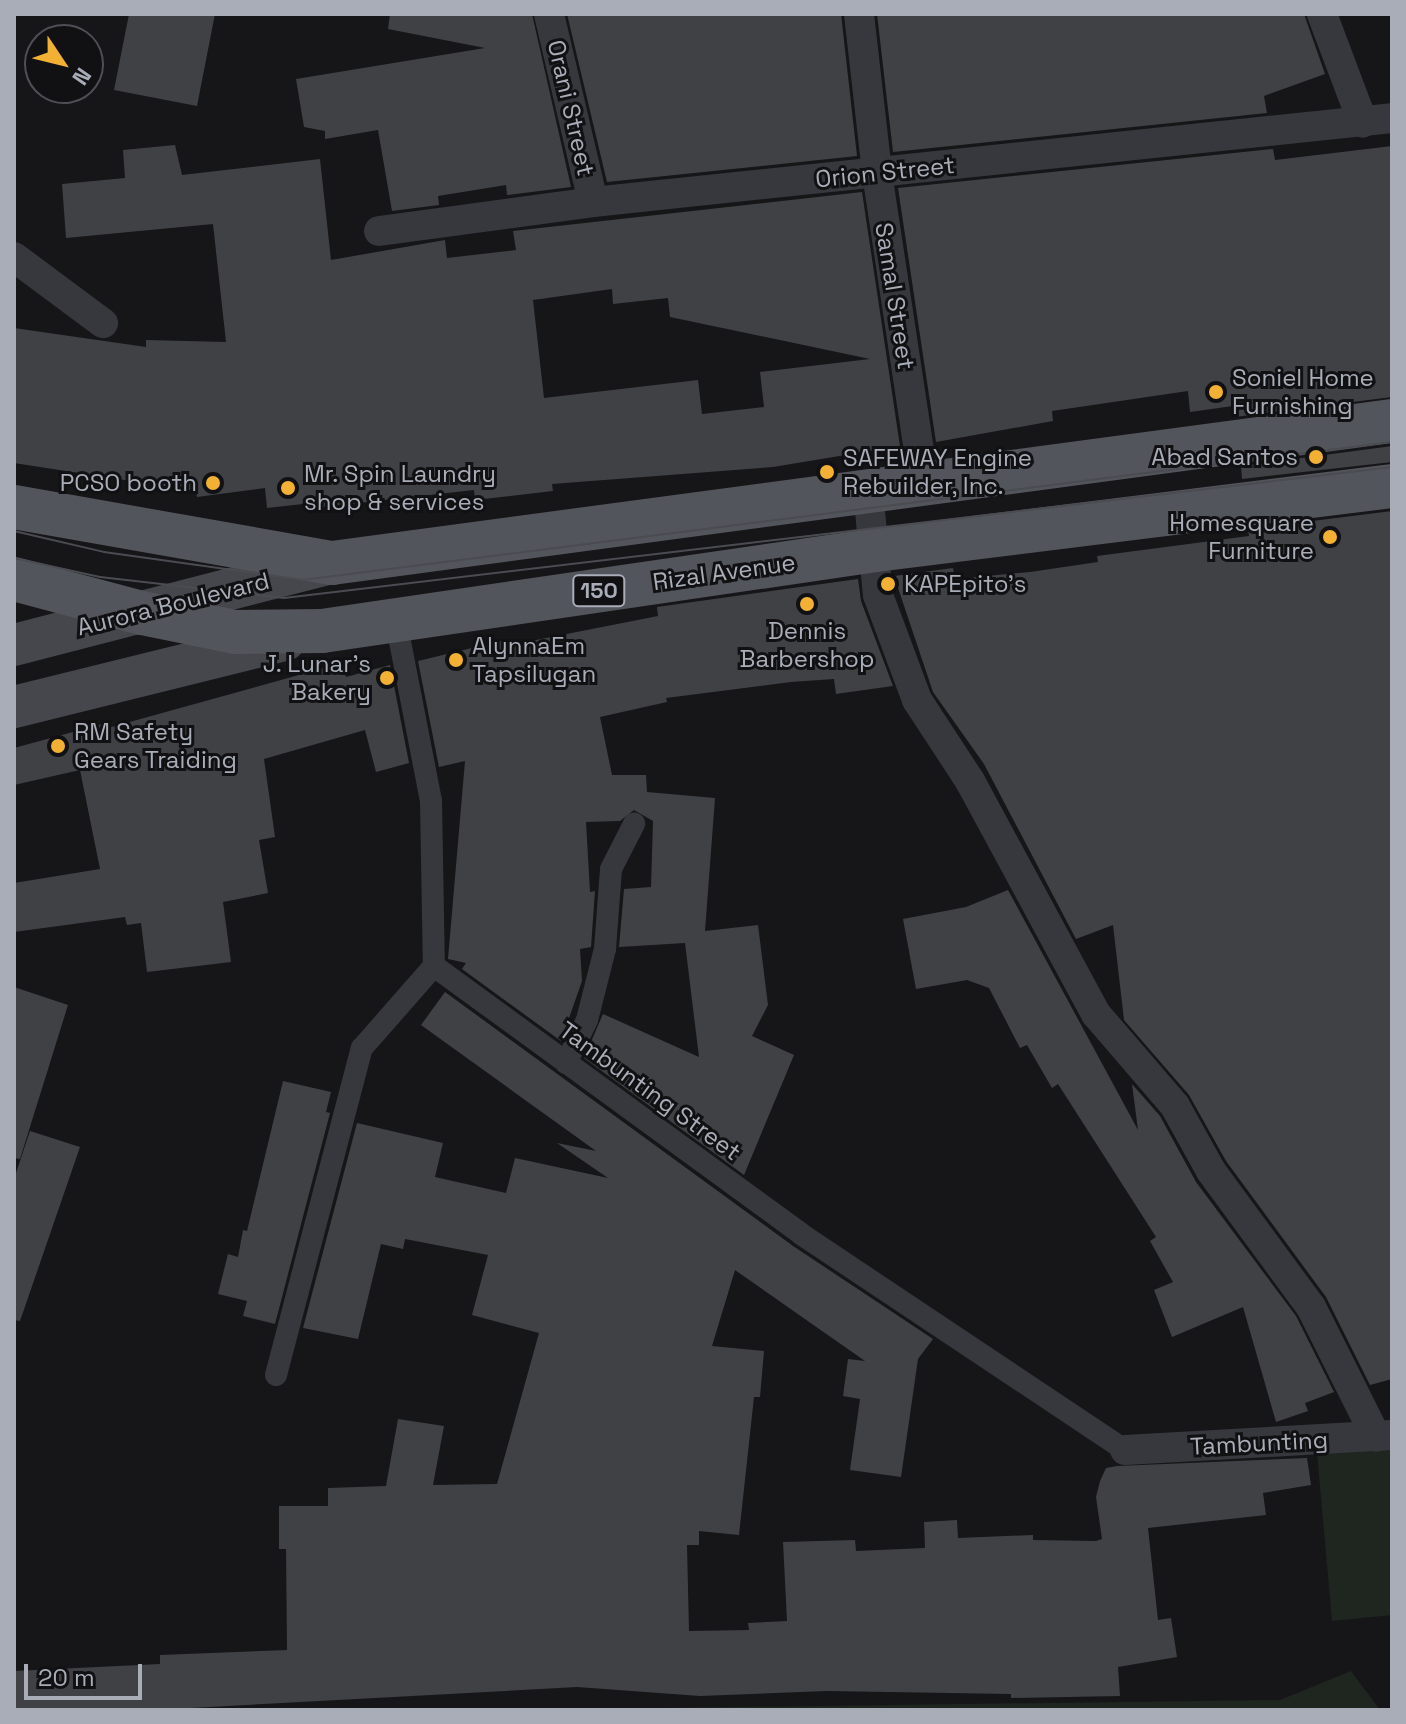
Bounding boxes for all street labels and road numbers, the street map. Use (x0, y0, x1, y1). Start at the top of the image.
street label: Orani Street (541, 37, 601, 179)
street label: Orion Street (814, 150, 956, 194)
street label: Samal Street (869, 220, 921, 372)
street label: Rizal Avenue (651, 548, 797, 596)
street label: Aurora Boulevard (74, 566, 272, 642)
road number: 150 (571, 573, 627, 609)
street label: Tambunting Street (554, 1015, 746, 1167)
street label: Tambunting (1189, 1425, 1329, 1461)

